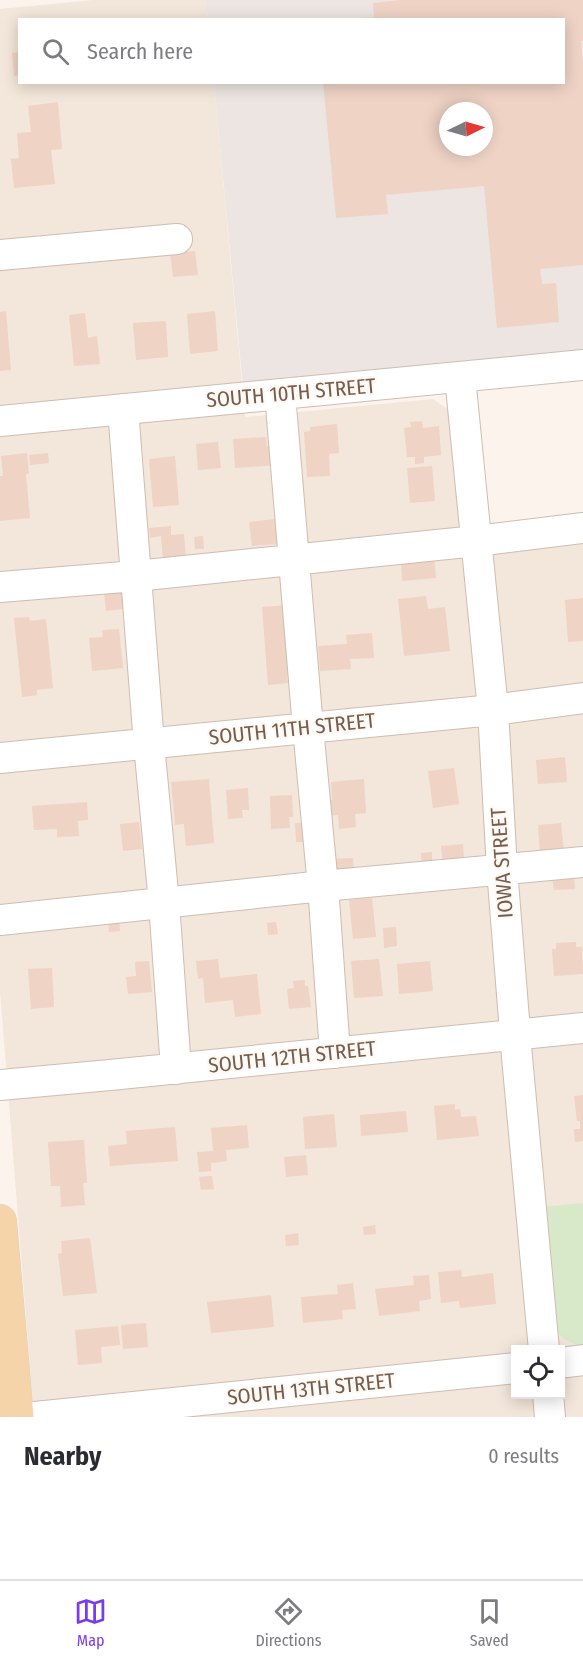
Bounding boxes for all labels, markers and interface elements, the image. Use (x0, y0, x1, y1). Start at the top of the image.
search box (18, 18, 565, 84)
icon: search (39, 35, 72, 68)
text: Search here (87, 38, 193, 65)
north arrow (439, 102, 493, 156)
street label: SOUTH 10TH STREET (205, 373, 377, 413)
street label: SOUTH 11TH STREET (207, 707, 377, 751)
street label: IOWA STREET (485, 806, 519, 919)
street label: SOUTH 12TH STREET (207, 1035, 377, 1079)
map controls (511, 1345, 565, 1399)
button: locate (511, 1345, 565, 1399)
street label: SOUTH 13TH STREET (226, 1367, 396, 1411)
text: Nearby (24, 1441, 101, 1472)
text: 0 results (488, 1444, 559, 1468)
tab: Map (74, 1595, 107, 1650)
tab: Directions (255, 1595, 322, 1650)
tab: Saved (470, 1595, 509, 1650)

